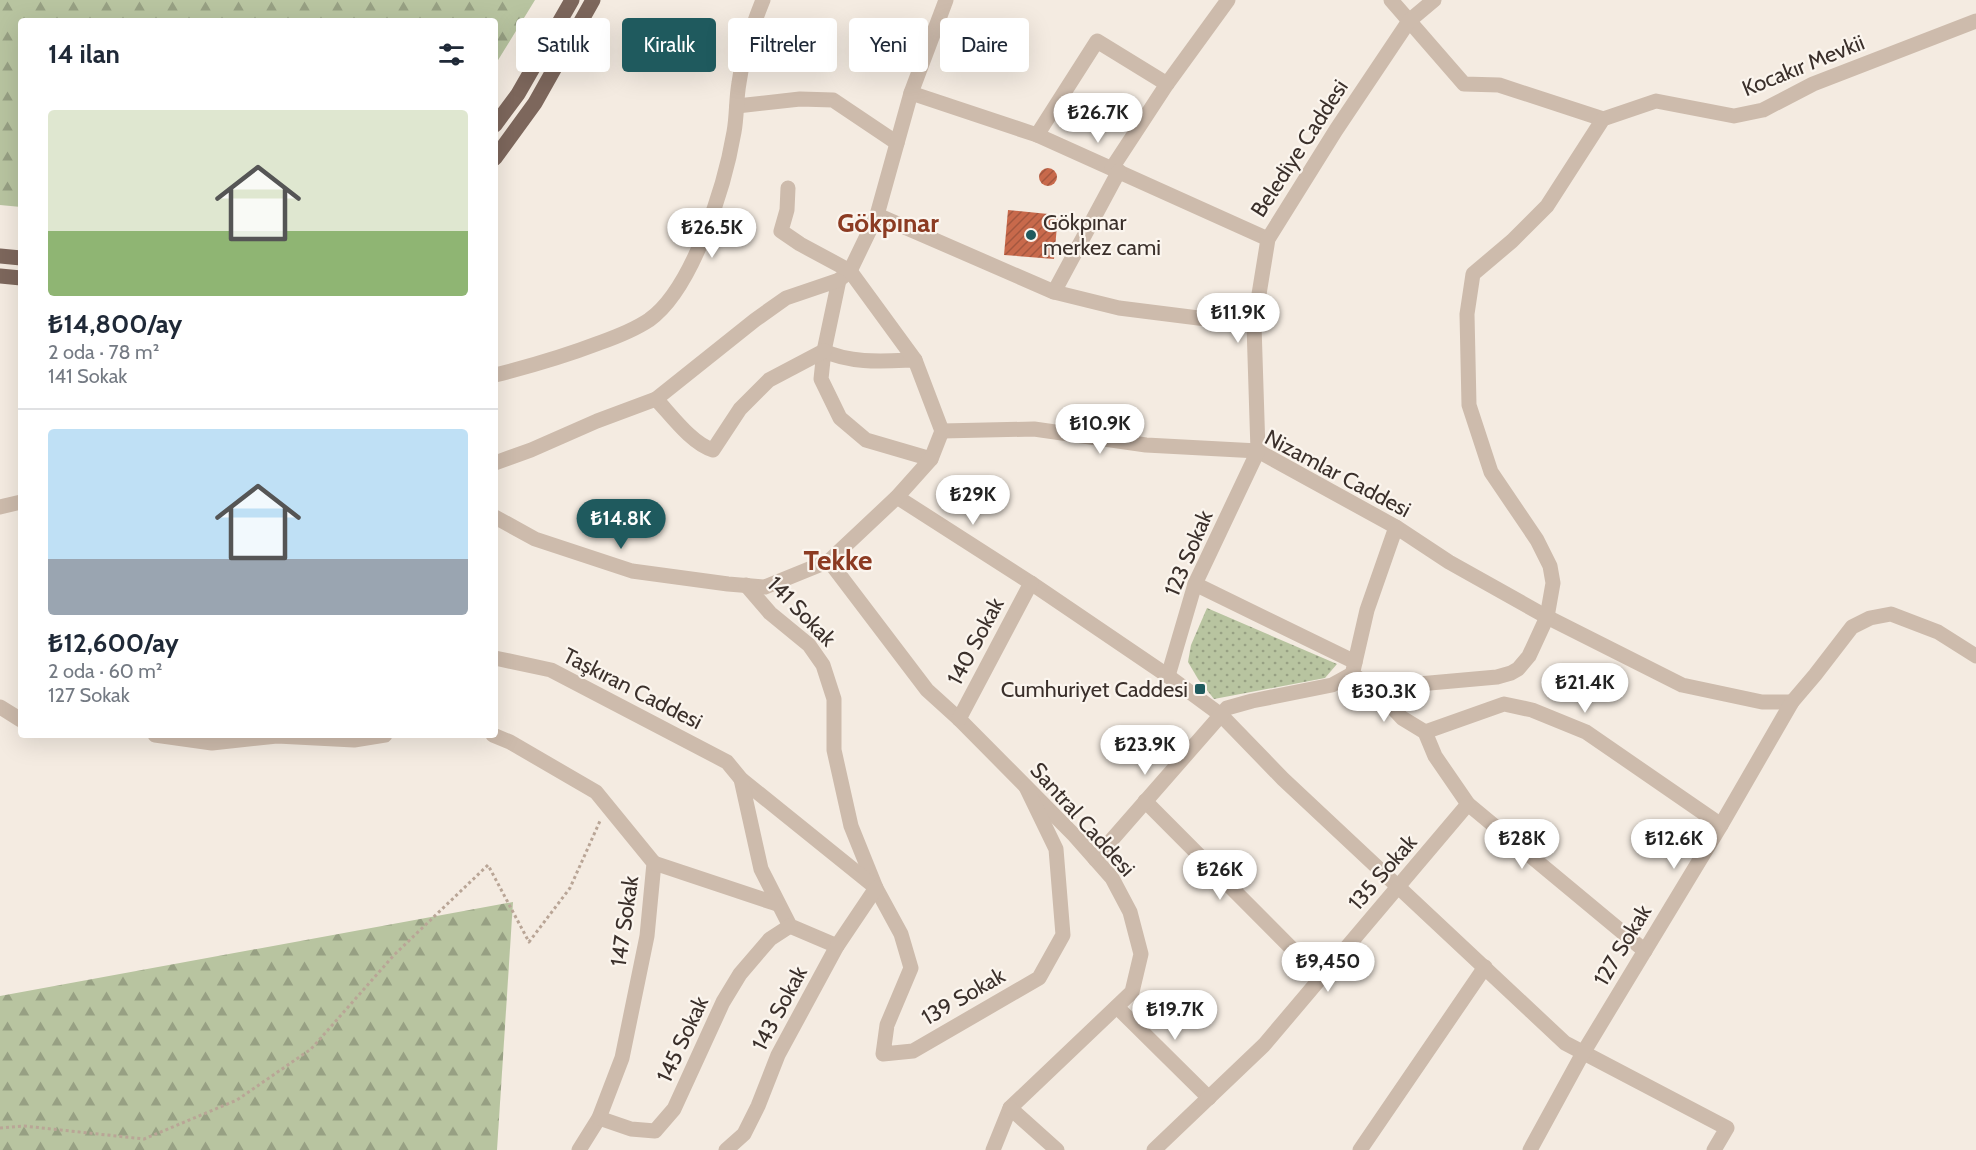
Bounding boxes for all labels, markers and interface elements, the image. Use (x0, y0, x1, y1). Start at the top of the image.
chip: Satılık (516, 18, 610, 72)
chip: Kiralık (622, 18, 716, 72)
chip: Filtreler (728, 18, 837, 72)
chip: Yeni (849, 18, 928, 72)
chip: Daire (940, 18, 1029, 72)
street label: Kocakır Mevkii (1738, 29, 1868, 102)
text: 14 ilan (48, 38, 120, 70)
icon: filters (435, 38, 468, 71)
street label: Belediye Caddesi (1245, 75, 1354, 222)
pin: ₺26.7K (1049, 93, 1147, 144)
text: ₺26.7K (1068, 100, 1128, 124)
icon: home (204, 149, 312, 257)
district label: Gökpınar (837, 207, 939, 239)
pin: ₺26.5K (663, 208, 761, 259)
place label: Gökpınar merkez cami (1043, 209, 1161, 261)
text: ₺26.5K (681, 215, 743, 239)
marker: Gökpınar merkez cami (1024, 228, 1038, 242)
pin: ₺11.9K (1189, 293, 1287, 344)
text: ₺11.9K (1211, 300, 1265, 324)
text: ₺14,800/ay (48, 308, 182, 340)
text: 2 oda · 78 m² (48, 340, 159, 364)
text: 141 Sokak (48, 364, 127, 388)
pin: ₺10.9K (1051, 404, 1149, 455)
text: ₺10.9K (1069, 411, 1131, 435)
street label: Nizamlar Caddesi (1260, 424, 1415, 523)
icon: home (204, 468, 312, 576)
pin: ₺29K (937, 475, 1009, 526)
text: ₺29K (950, 482, 996, 506)
pin: ₺14.8K (572, 499, 670, 550)
text: ₺14.8K (591, 506, 651, 530)
street label: 123 Sokak (1158, 506, 1219, 600)
district label: Tekke (804, 543, 872, 577)
street label: 141 Sokak (762, 571, 842, 652)
street label: 140 Sokak (941, 593, 1010, 690)
text: ₺12,600/ay (48, 627, 179, 659)
street label: Taşkıran Caddesi (559, 642, 707, 735)
text: 2 oda · 60 m² (48, 659, 162, 683)
pin: ₺21.4K (1536, 663, 1634, 714)
text: ₺21.4K (1555, 670, 1615, 694)
pin: ₺30.3K (1335, 672, 1433, 723)
place label: Cumhuriyet Caddesi (1001, 676, 1188, 703)
text: ₺30.3K (1352, 679, 1416, 703)
marker: Cumhuriyet Caddesi (1193, 682, 1207, 696)
text: 127 Sokak (48, 683, 130, 707)
pin: ₺23.9K (1096, 725, 1194, 776)
text: ₺23.9K (1114, 732, 1176, 756)
street label: Santral Caddesi (1024, 757, 1141, 882)
pin: ₺28K (1486, 819, 1558, 870)
pin: ₺12.6K (1625, 819, 1723, 870)
text: ₺28K (1498, 826, 1546, 850)
text: ₺12.6K (1645, 826, 1703, 850)
street label: 135 Sokak (1342, 829, 1423, 916)
pin: ₺26K (1184, 850, 1256, 901)
text: ₺26K (1197, 857, 1243, 881)
street label: 147 Sokak (605, 874, 644, 968)
street label: 127 Sokak (1588, 900, 1657, 991)
pin: ₺9,450 (1279, 942, 1377, 993)
text: ₺9,450 (1296, 949, 1360, 973)
street label: 143 Sokak (746, 961, 813, 1055)
street label: 139 Sokak (917, 962, 1010, 1031)
pin: ₺19.7K (1126, 990, 1224, 1041)
street label: 145 Sokak (651, 992, 714, 1087)
text: ₺19.7K (1146, 997, 1204, 1021)

